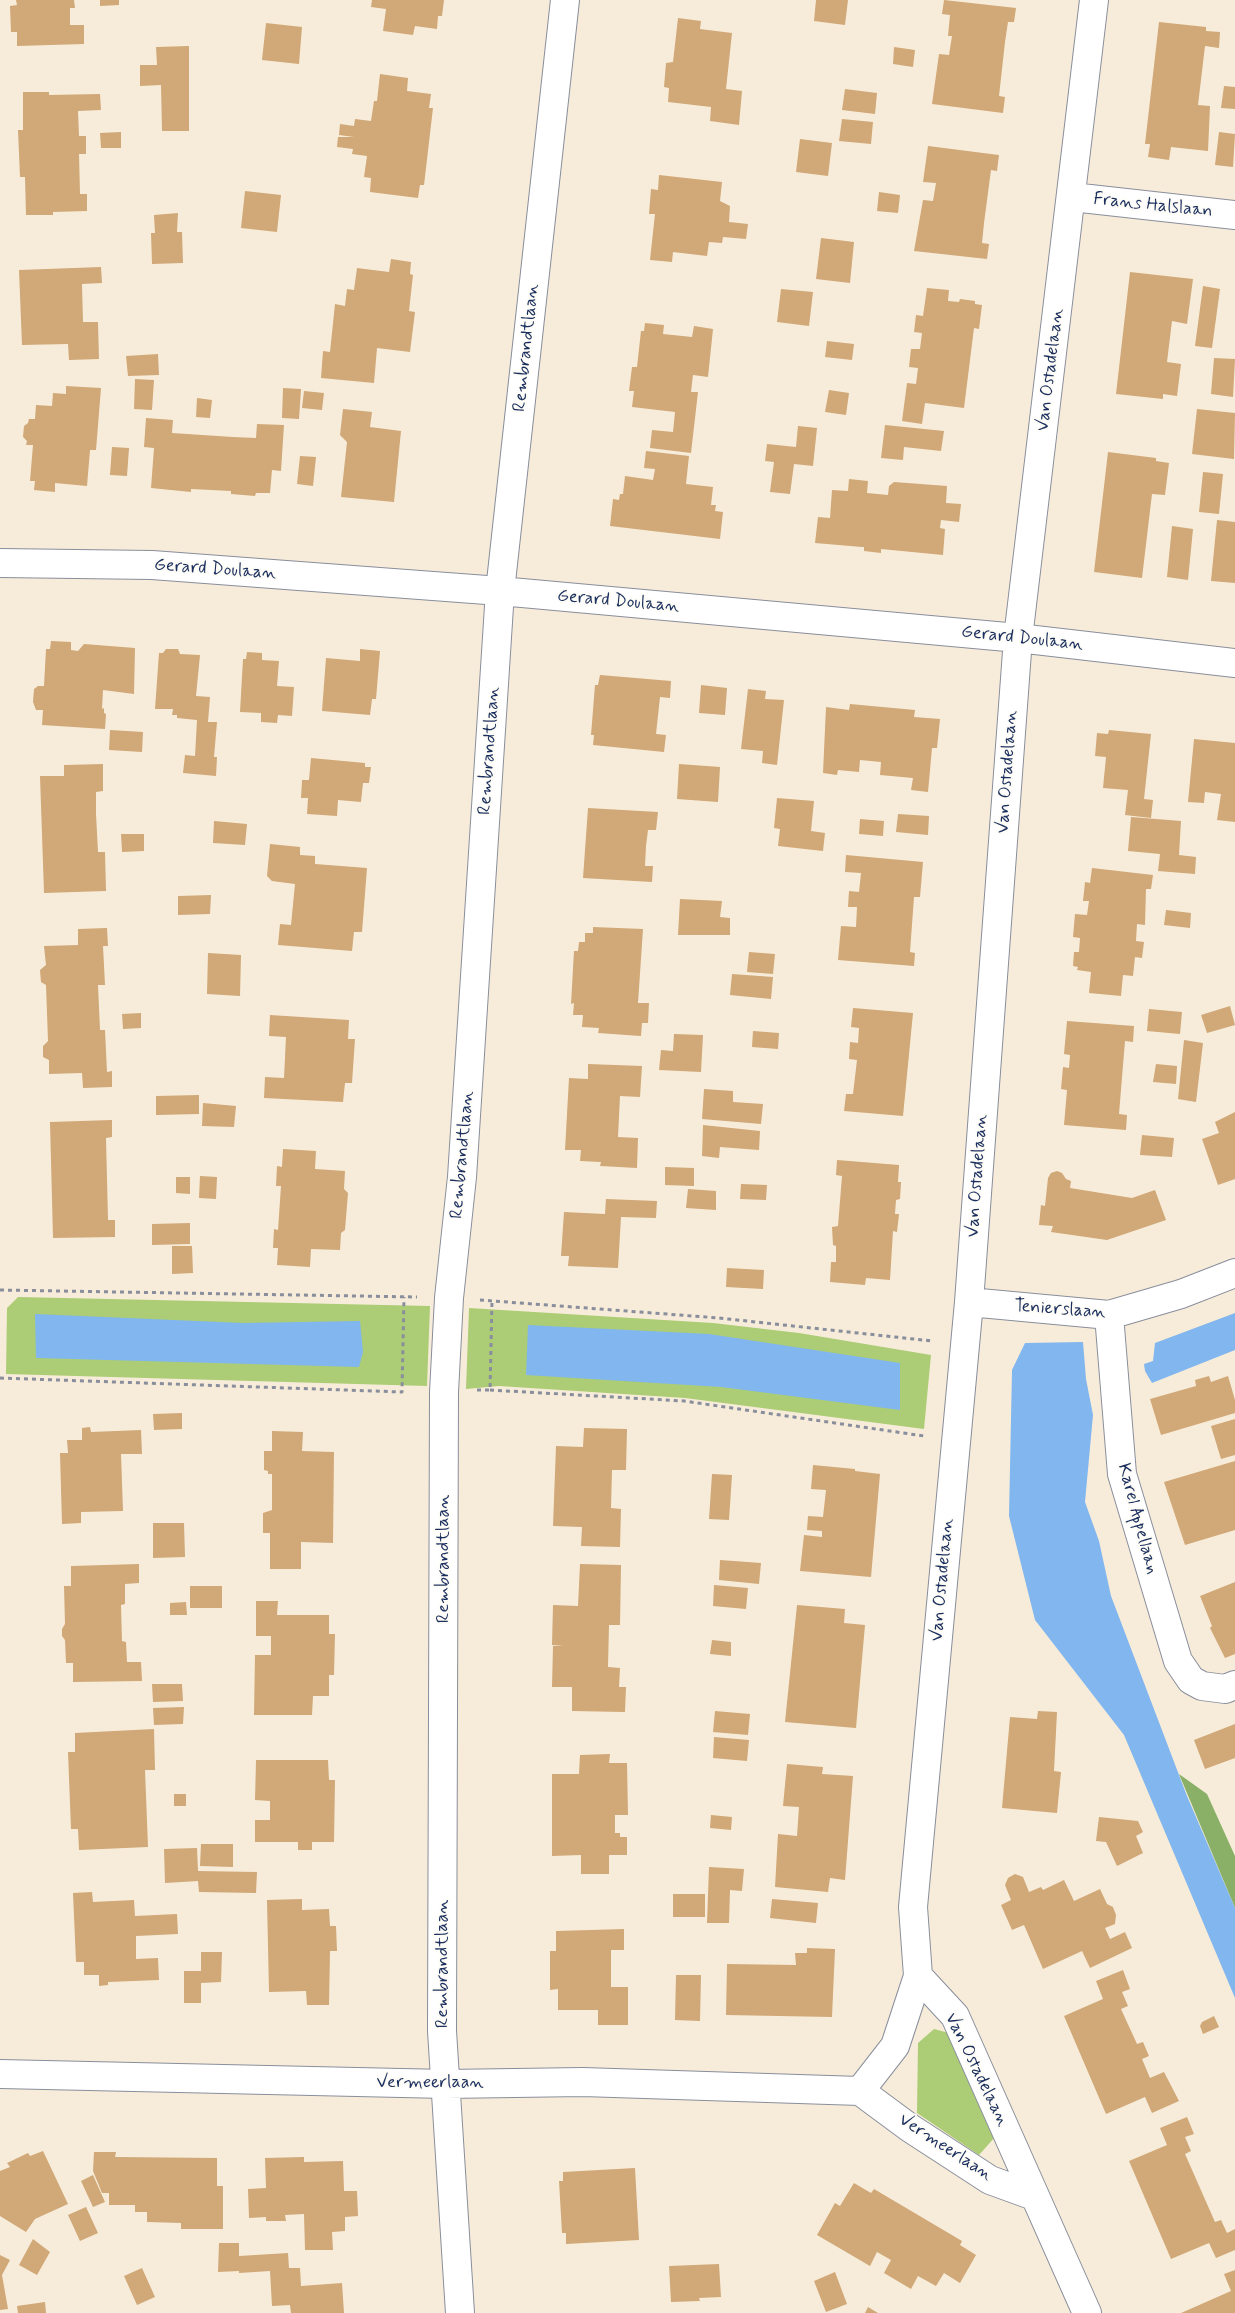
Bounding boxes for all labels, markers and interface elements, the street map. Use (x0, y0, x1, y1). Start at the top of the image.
street label: Frans Halslaan (1092, 189, 1214, 223)
street label: Rembrandtlaan (510, 283, 544, 413)
street label: Van Ostadelaan (1033, 307, 1069, 433)
street label: Gerard Doulaan (153, 555, 277, 585)
street label: Gerard Doulaan (556, 586, 680, 618)
street label: Gerard Doulaan (960, 622, 1084, 656)
street label: Rembrandtlaan (475, 686, 505, 816)
street label: Van Ostadelaan (993, 710, 1023, 834)
street label: Rembrandtlaan (447, 1090, 479, 1220)
street label: Van Ostadelaan (963, 1114, 993, 1238)
street label: Tenierslaan (1014, 1296, 1106, 1324)
street label: Karel Appellaan (1112, 1461, 1162, 1577)
street label: Rembrandtlaan (433, 1495, 455, 1623)
street label: Van Ostadelaan (927, 1518, 959, 1642)
street label: Rembrandtlaan (432, 1900, 454, 2028)
street label: Van Ostadelaan (939, 2010, 1013, 2130)
street label: Vermeerlaan (376, 2072, 484, 2094)
street label: Vermeerlaan (894, 2110, 996, 2186)

